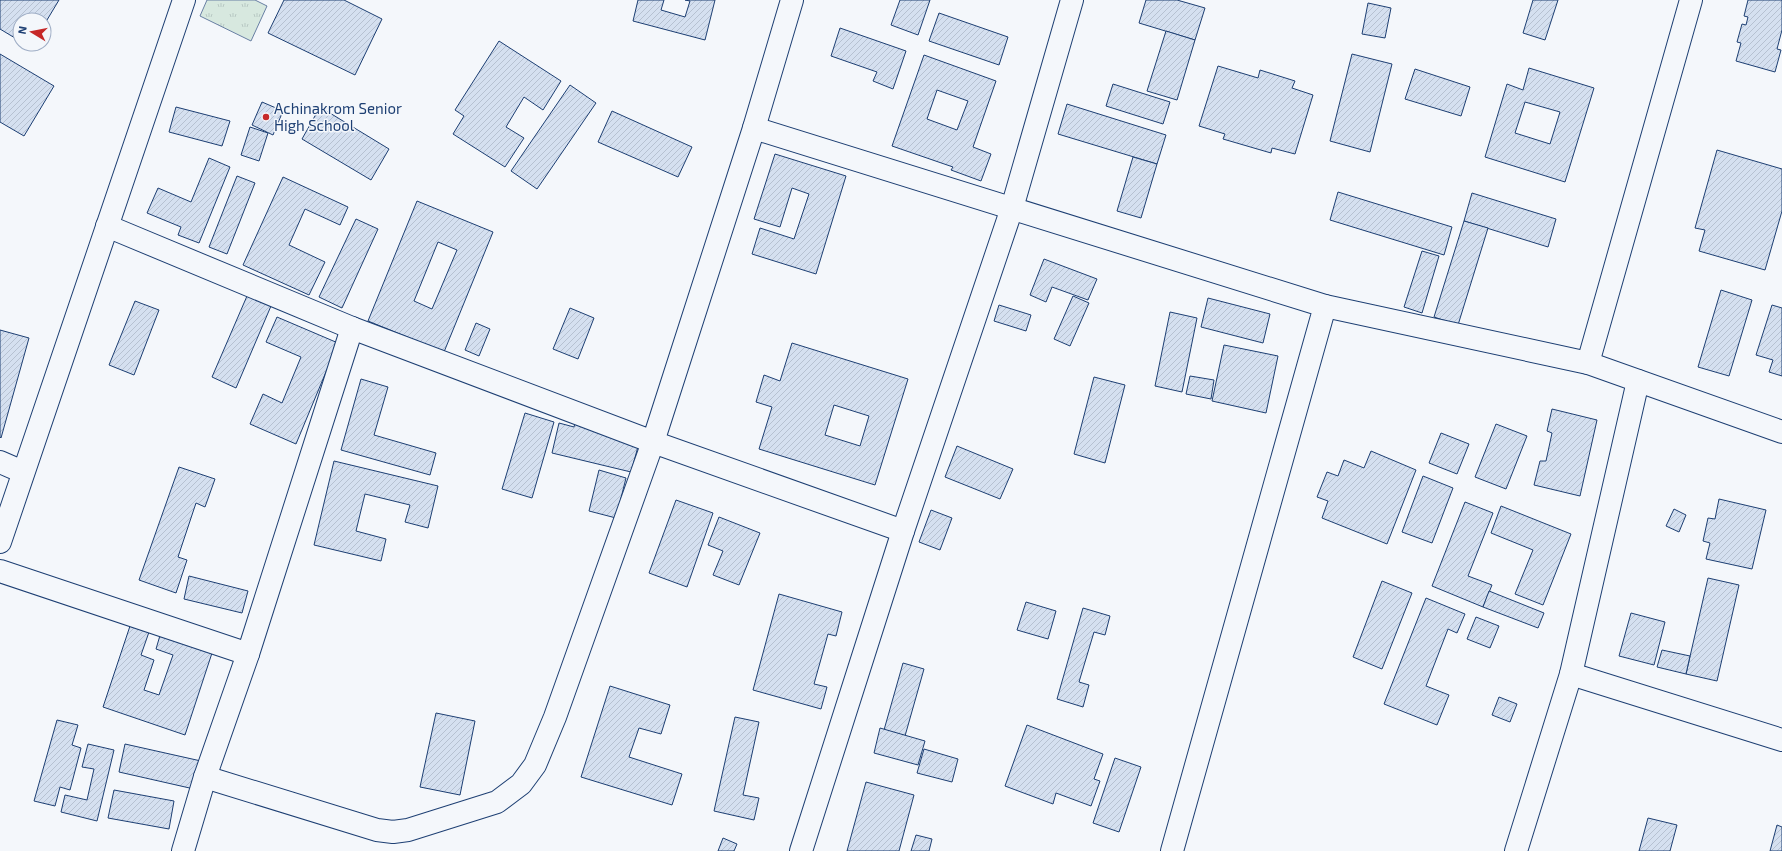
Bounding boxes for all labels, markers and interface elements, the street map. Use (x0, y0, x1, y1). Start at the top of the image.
north arrow (12, 12, 52, 52)
text: N (15, 25, 29, 35)
place label: Achinakrom Senior High School (274, 99, 402, 134)
marker: Achinakrom Senior High School (261, 112, 271, 122)

